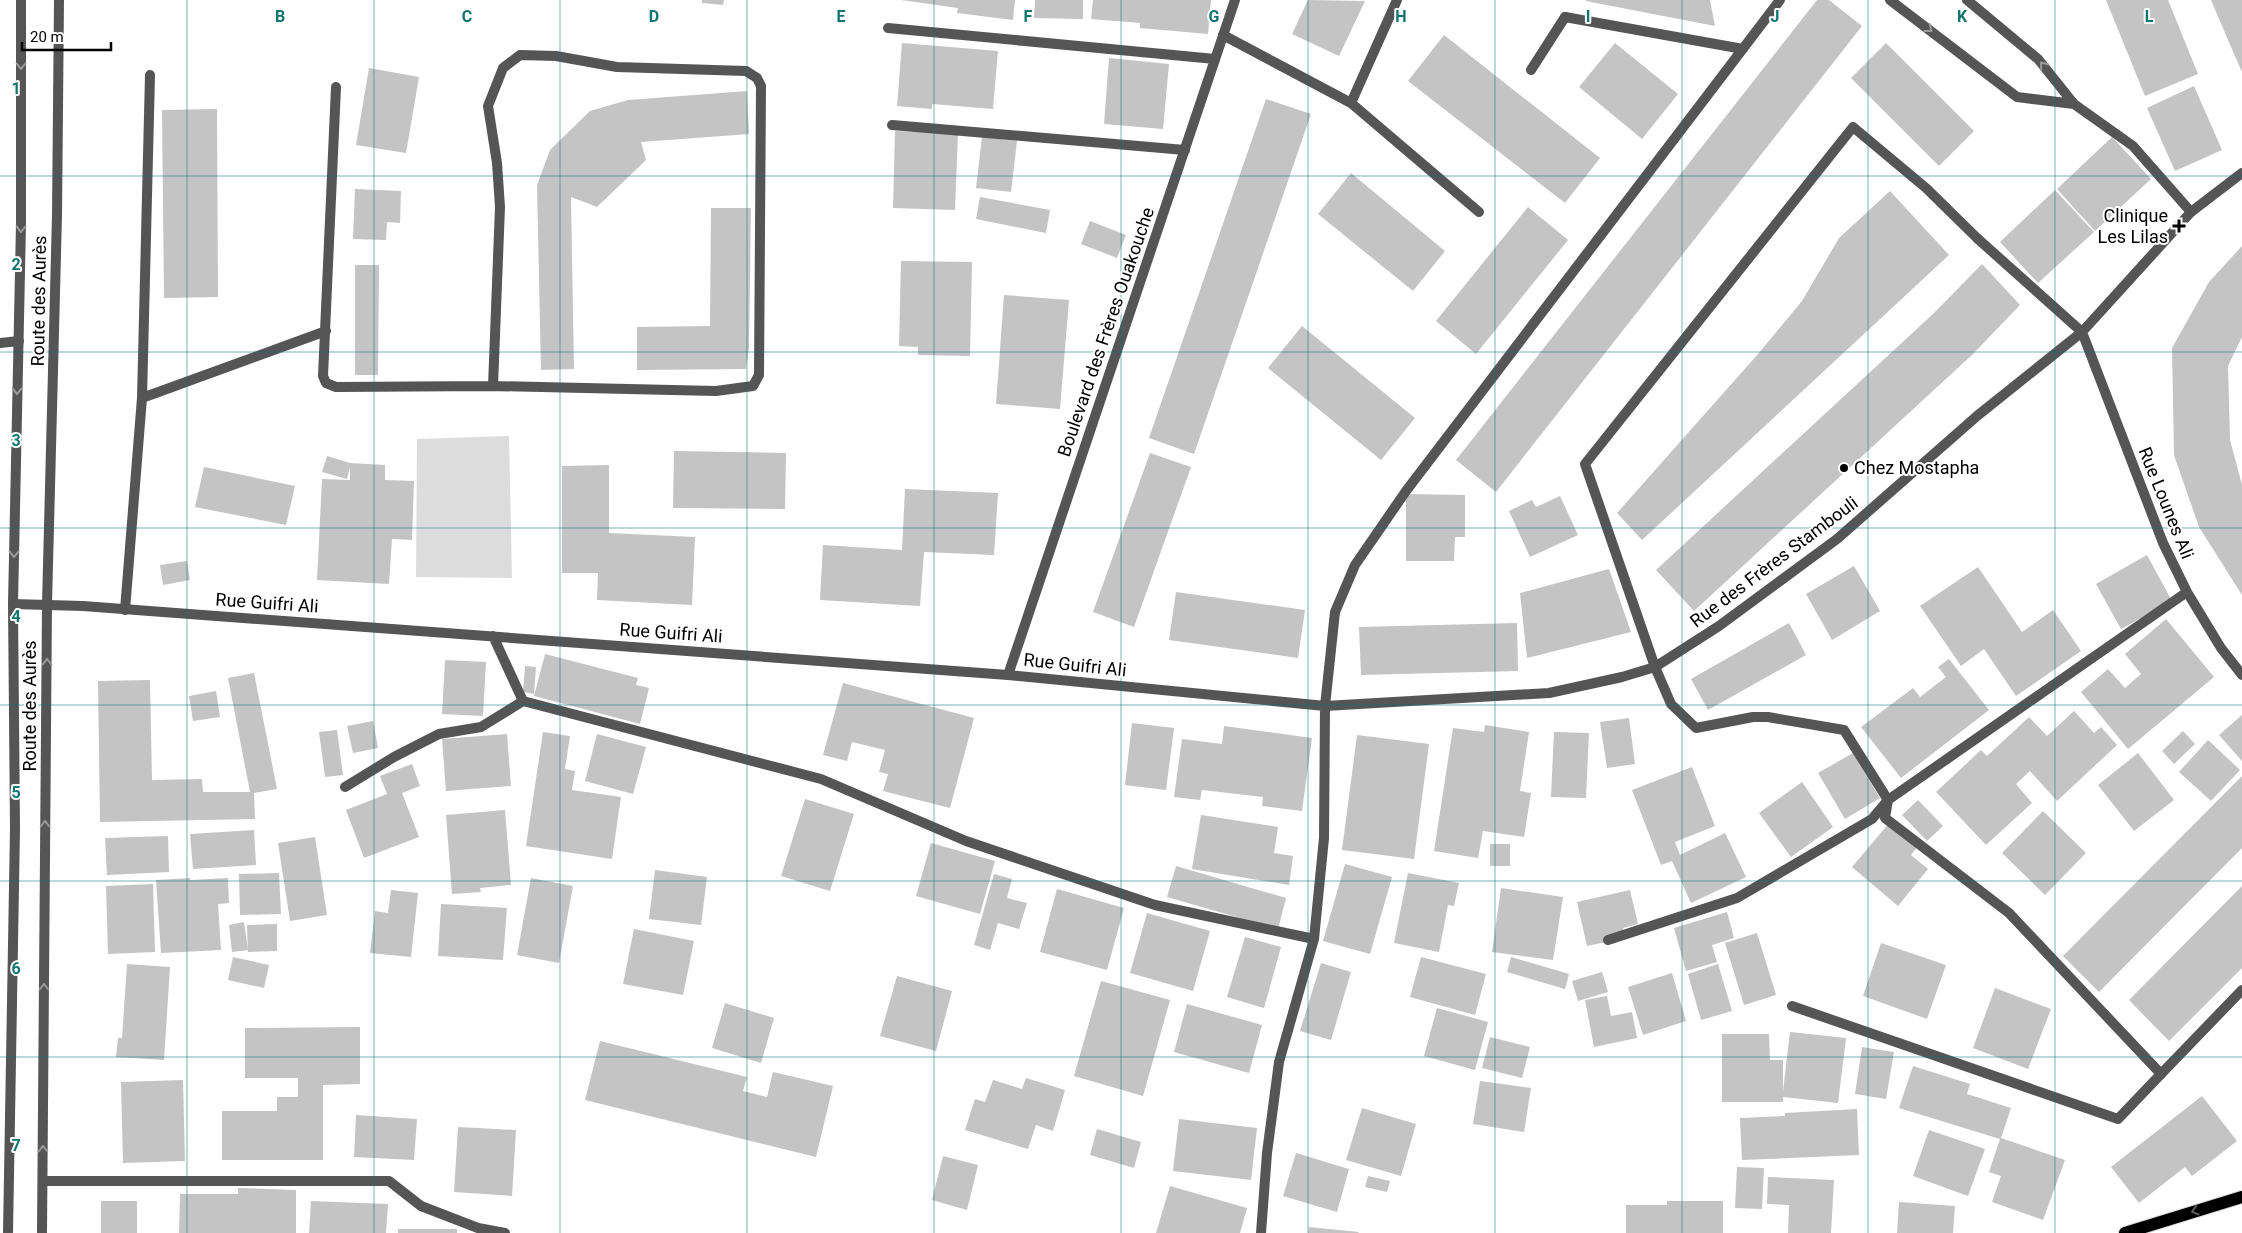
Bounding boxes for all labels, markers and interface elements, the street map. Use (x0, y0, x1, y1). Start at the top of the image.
text: B (275, 7, 285, 26)
text: C (462, 7, 472, 26)
text: D (649, 7, 659, 26)
text: E (837, 7, 846, 26)
text: F (1024, 7, 1033, 26)
text: G (1209, 7, 1220, 26)
text: H (1395, 7, 1407, 26)
text: I (1586, 7, 1590, 26)
text: J (1771, 7, 1779, 26)
text: K (1957, 7, 1968, 26)
text: L (2145, 7, 2154, 26)
scale bar (22, 20, 111, 52)
one-way arrow (1923, 24, 1932, 32)
text: 20 m (30, 28, 64, 46)
one-way arrow (16, 62, 26, 70)
one-way arrow (2040, 62, 2049, 71)
text: 1 (11, 79, 21, 98)
street label: Boulevard des Frères Ouakouche (1053, 204, 1158, 459)
place label: Clinique Les Lilas (2097, 205, 2168, 247)
marker: Clinique Les Lilas (2172, 219, 2186, 233)
one-way arrow (16, 225, 26, 233)
street label: Route des Aurès (27, 235, 50, 367)
text: 2 (11, 255, 21, 274)
one-way arrow (12, 388, 22, 395)
text: 3 (11, 431, 21, 450)
street label: Rue Lounes Ali (2135, 444, 2198, 562)
place label: Chez Mostapha (1854, 457, 1979, 478)
marker: Chez Mostapha (1838, 462, 1850, 474)
street label: Rue des Frères Stambouli (1686, 492, 1862, 631)
one-way arrow (9, 550, 19, 558)
street label: Rue Guifri Ali (215, 588, 319, 617)
text: 4 (11, 607, 21, 626)
street label: Rue Guifri Ali (619, 618, 723, 647)
street label: Route des Aurès (19, 641, 40, 771)
street label: Rue Guifri Ali (1023, 649, 1128, 680)
one-way arrow (42, 658, 52, 666)
text: 5 (11, 783, 21, 802)
one-way arrow (40, 820, 50, 828)
text: 6 (11, 959, 21, 978)
one-way arrow (39, 983, 49, 990)
text: 7 (11, 1136, 21, 1155)
one-way arrow (38, 1145, 48, 1153)
one-way arrow (2192, 1205, 2200, 1215)

